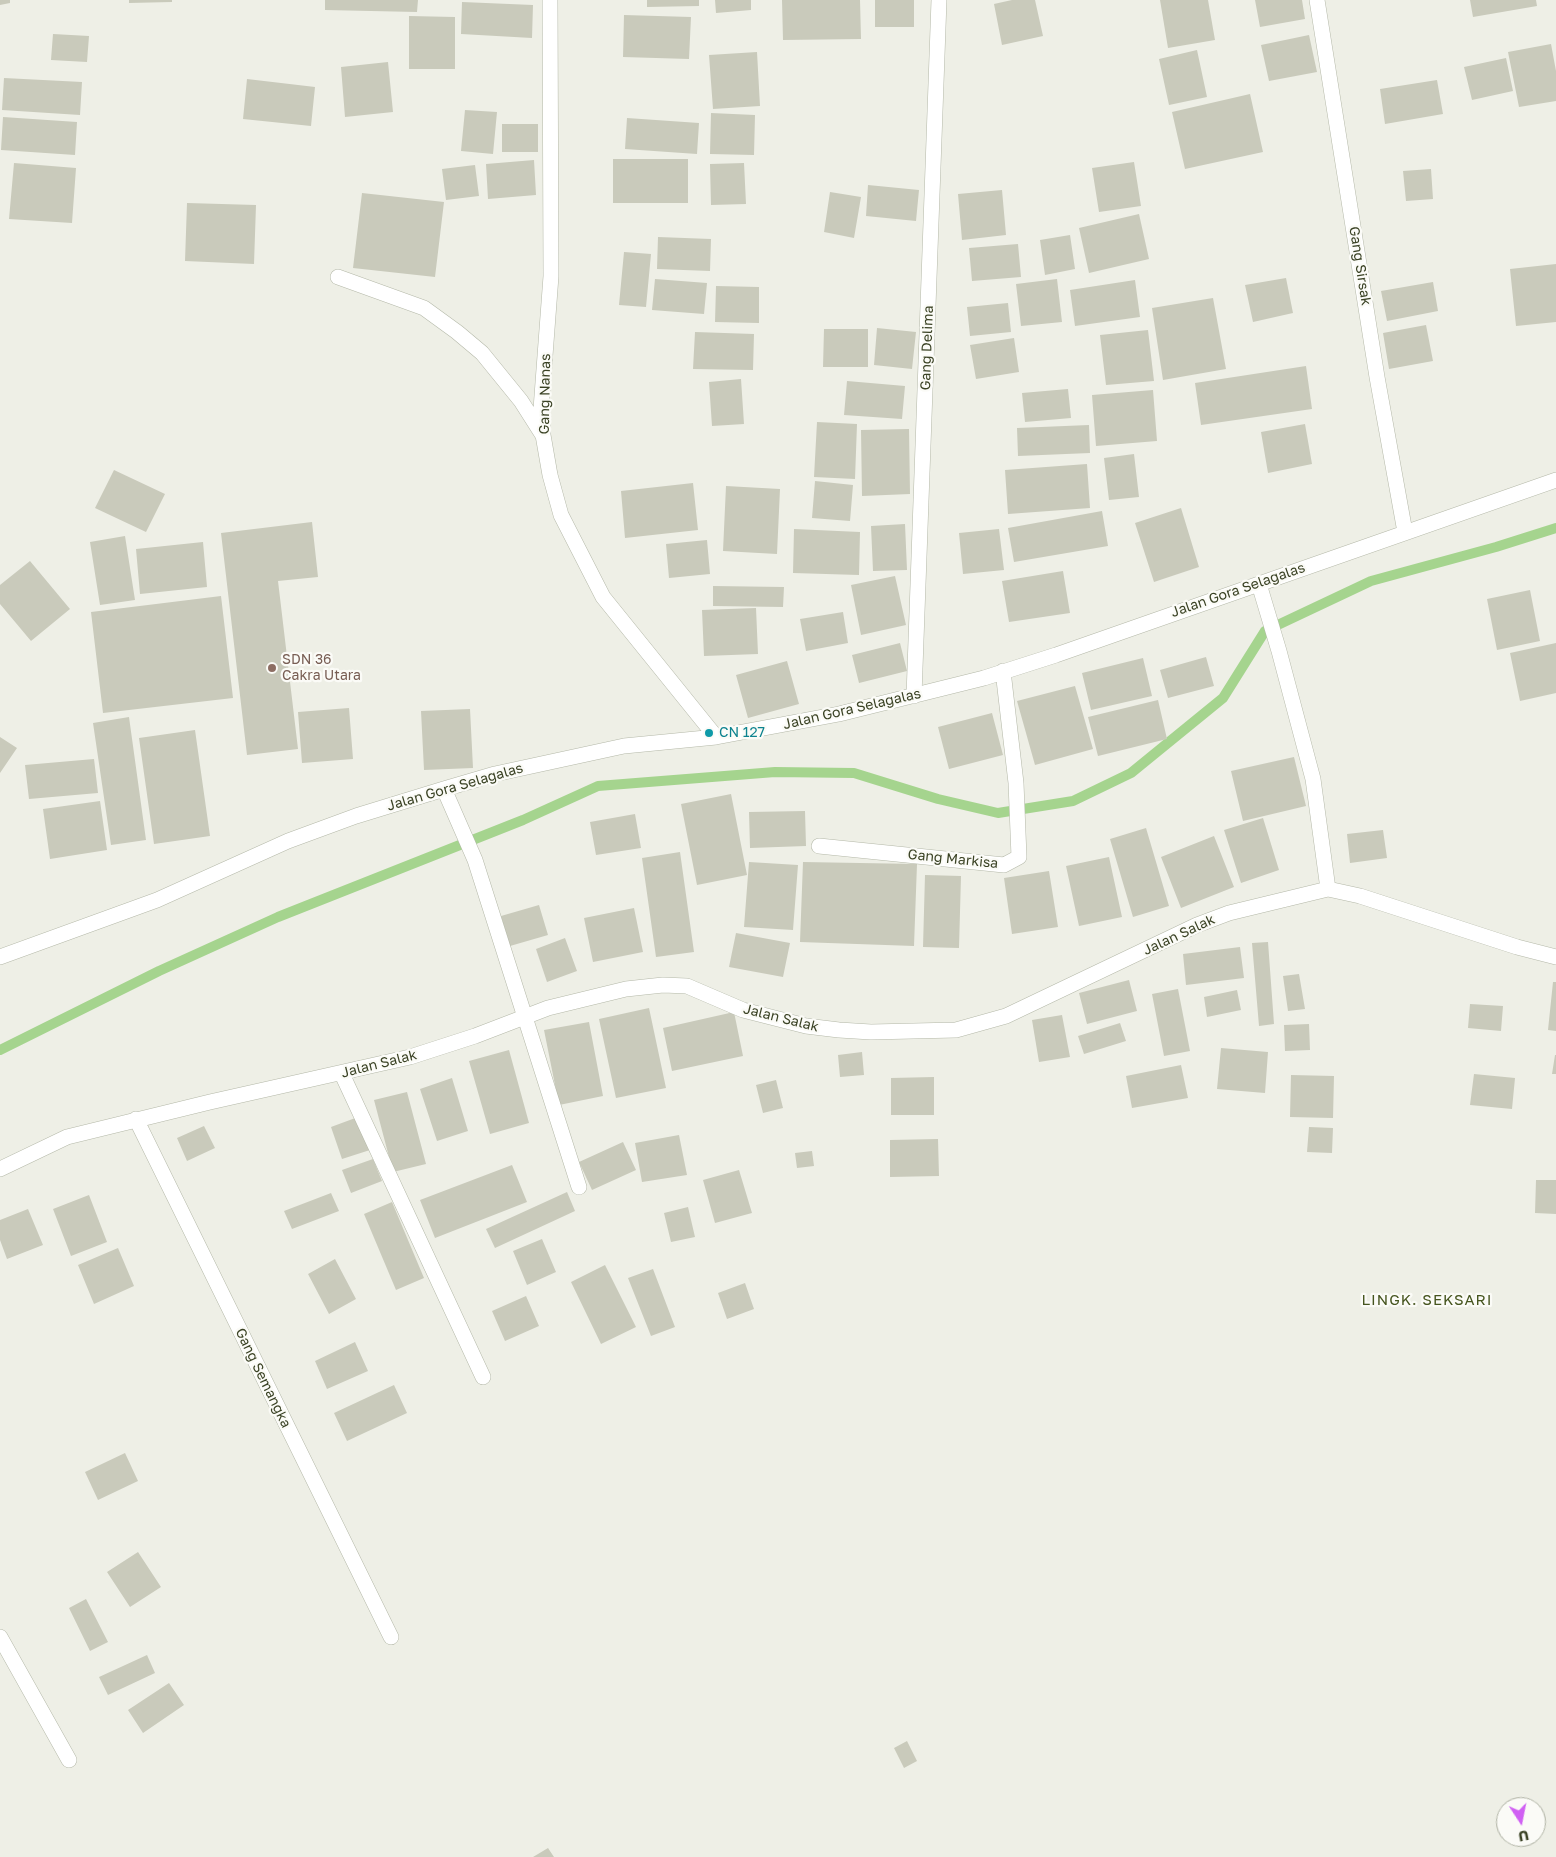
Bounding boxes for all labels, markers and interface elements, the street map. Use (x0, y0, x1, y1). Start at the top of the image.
street label: Gang Sirsak (1345, 225, 1375, 307)
street label: Gang Delima (917, 305, 937, 391)
street label: Gang Nanas (536, 353, 554, 435)
street label: Jalan Gora Selagalas (1169, 559, 1307, 621)
place label: SDN 36 Cakra Utara (282, 652, 361, 684)
marker: SDN 36 Cakra Utara (266, 662, 278, 674)
street label: Jalan Gora Selagalas (781, 685, 923, 733)
place label: CN 127 (719, 725, 765, 741)
marker: CN 127 (703, 727, 715, 739)
street label: Jalan Gora Selagalas (385, 759, 525, 815)
street label: Gang Markisa (907, 846, 999, 872)
street label: Jalan Salak (1140, 911, 1218, 959)
street label: Jalan Salak (741, 1000, 821, 1036)
street label: Jalan Salak (339, 1046, 419, 1082)
district label: LINGK. SEKSARI (1360, 1291, 1494, 1309)
street label: Gang Semangka (232, 1325, 294, 1431)
north arrow (1496, 1797, 1546, 1847)
text: U (1517, 1827, 1530, 1846)

